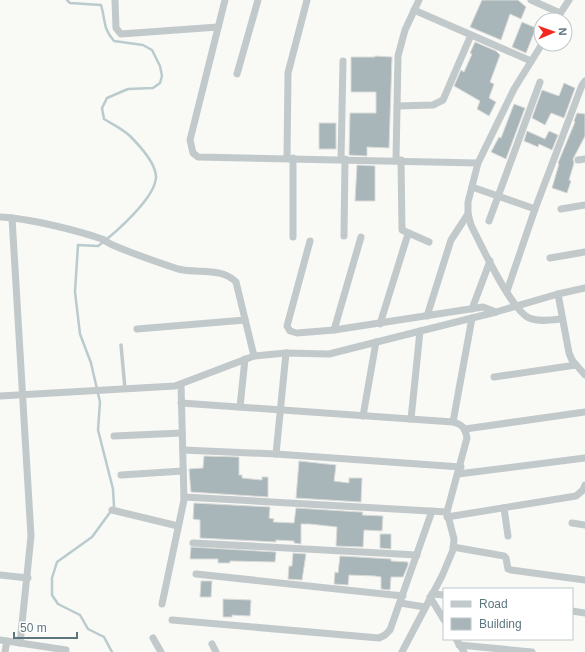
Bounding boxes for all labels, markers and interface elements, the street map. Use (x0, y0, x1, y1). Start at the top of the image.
north arrow (533, 12, 573, 52)
text: N (557, 27, 569, 36)
legend (443, 588, 573, 640)
text: Road (479, 597, 508, 611)
scale bar (14, 614, 77, 640)
text: Building (479, 617, 522, 631)
text: 50 m (20, 621, 47, 635)

